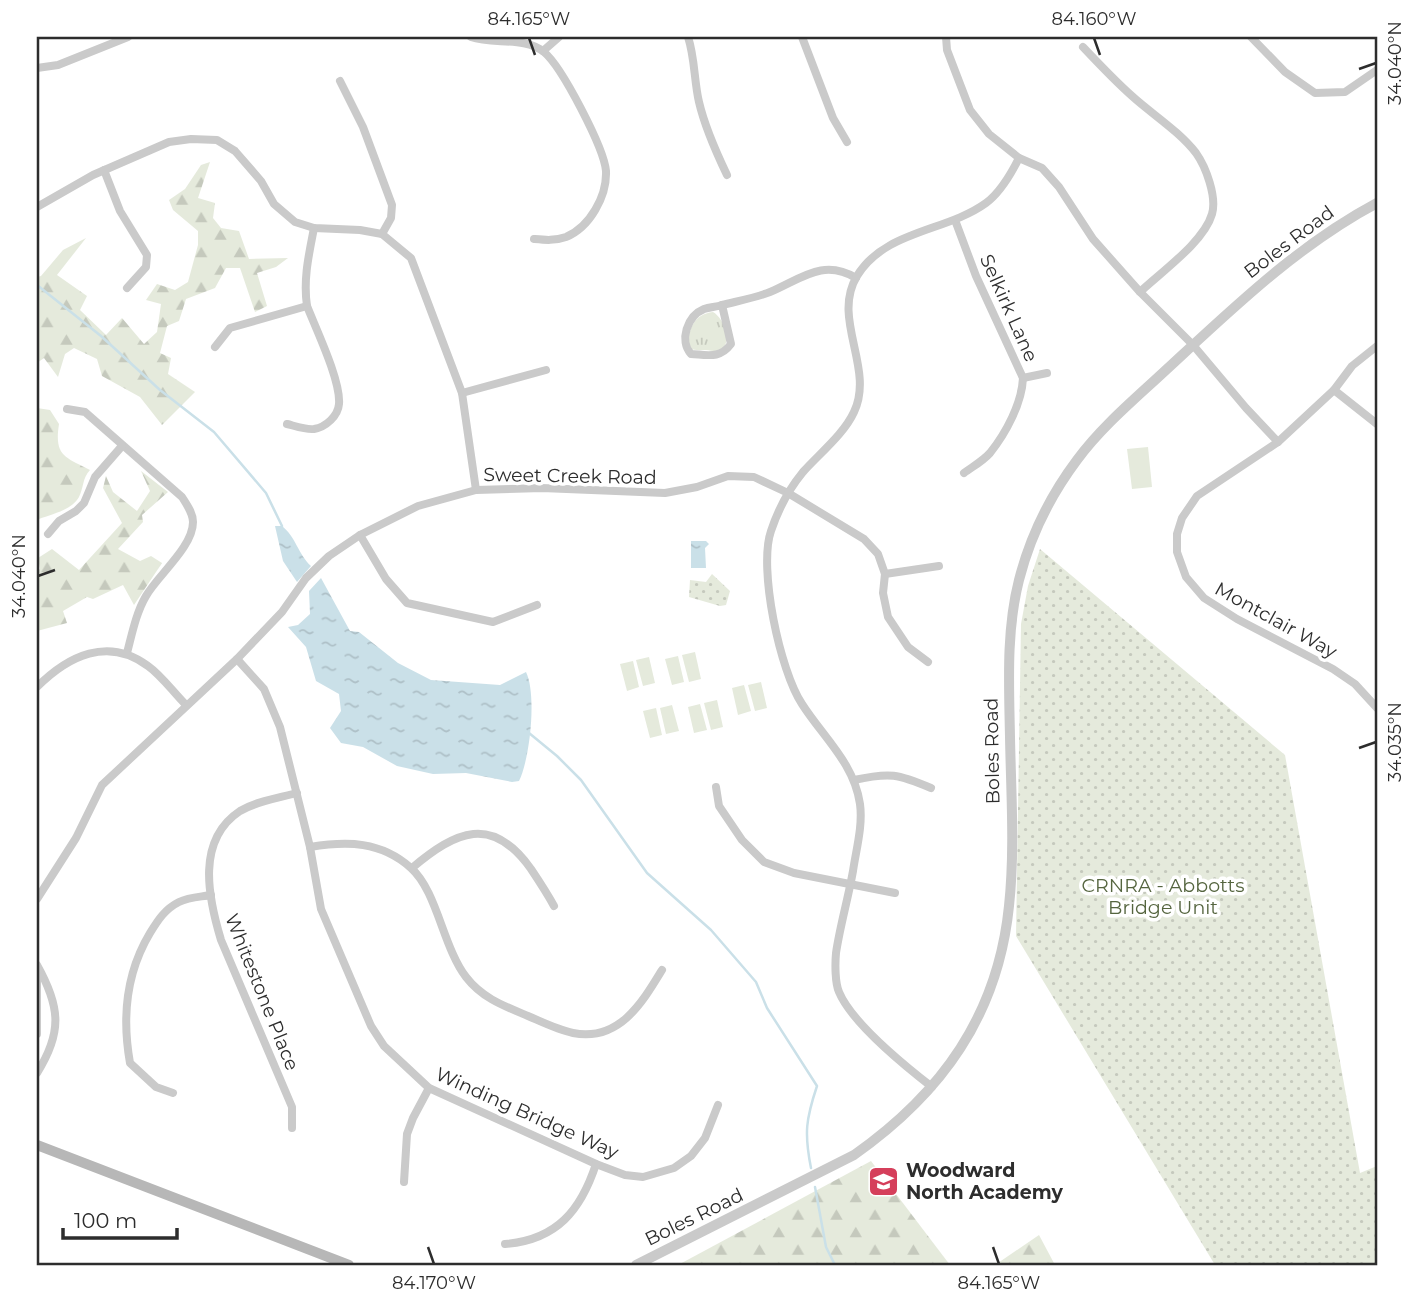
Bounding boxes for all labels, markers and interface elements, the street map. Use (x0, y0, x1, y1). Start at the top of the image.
text: 84.165°W (488, 8, 570, 30)
text: 84.160°W (1052, 8, 1136, 30)
text: 34.040°N (1384, 21, 1406, 105)
street label: Boles Road (1239, 201, 1339, 283)
street label: Selkirk Lane (975, 251, 1043, 365)
street label: Sweet Creek Road (483, 463, 657, 489)
text: 34.040°N (8, 534, 30, 618)
street label: Montclair Way (1211, 577, 1342, 663)
street label: Boles Road (980, 697, 1004, 805)
text: 34.035°N (1384, 702, 1406, 782)
park label: CRNRA - Abbotts Bridge Unit (1082, 874, 1244, 919)
street label: Whitestone Place (220, 910, 304, 1074)
street label: Winding Bridge Way (432, 1062, 623, 1164)
place label: Woodward North Academy (906, 1159, 1063, 1204)
school or university icon: Woodward North Academy (866, 1164, 900, 1198)
street label: Boles Road (641, 1183, 747, 1251)
scale bar (63, 1197, 177, 1241)
text: 100 m (74, 1208, 137, 1233)
text: 84.170°W (392, 1272, 476, 1294)
text: 84.165°W (958, 1272, 1040, 1294)

